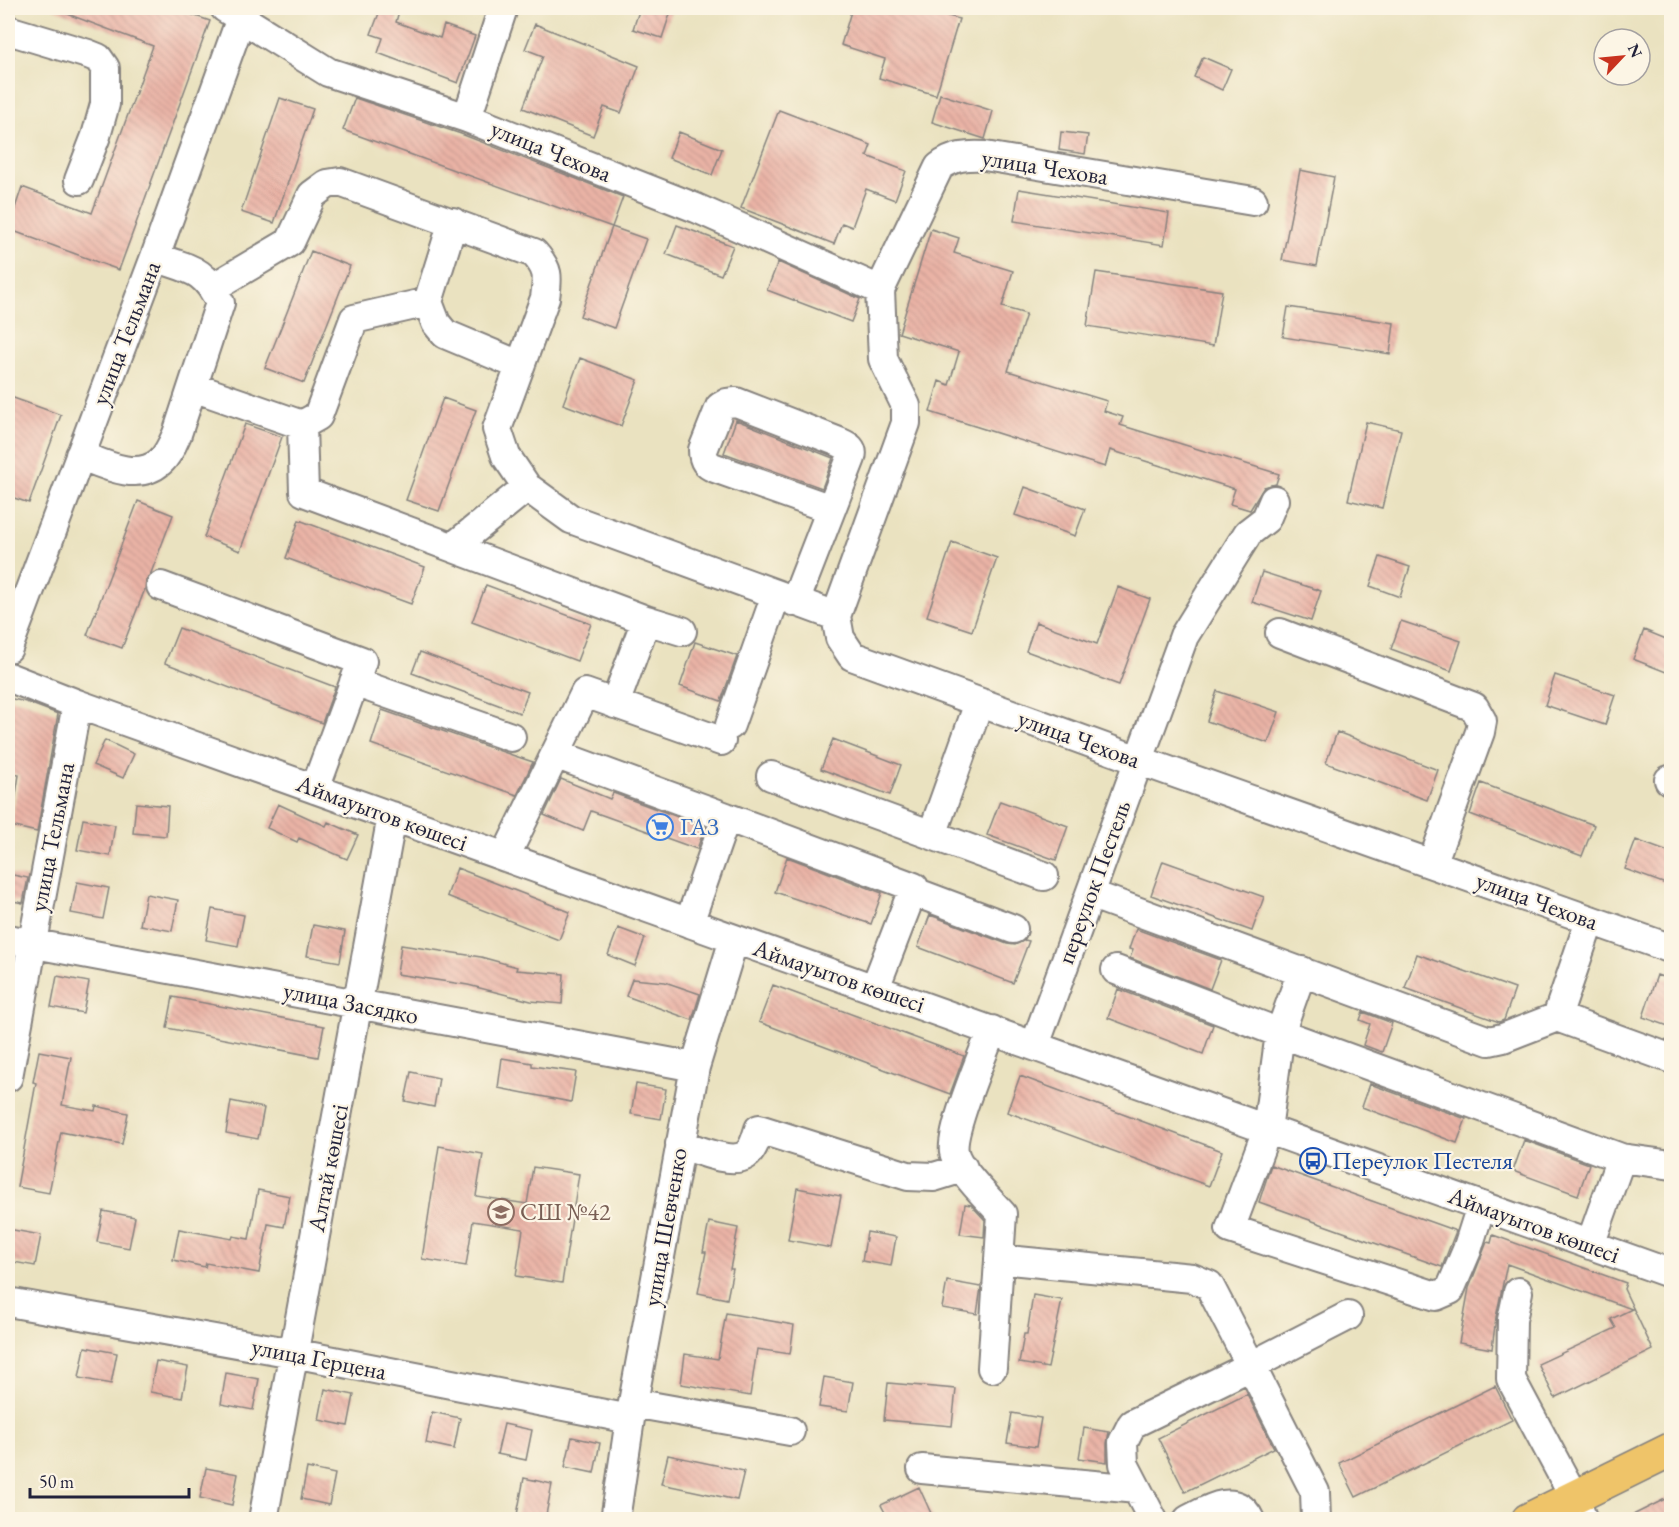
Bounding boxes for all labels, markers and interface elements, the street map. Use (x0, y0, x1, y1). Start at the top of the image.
north arrow (1592, 27, 1652, 87)
text: N (1623, 40, 1647, 61)
street label: улица Чехова (486, 112, 616, 189)
street label: улица Чехова (980, 141, 1111, 192)
street label: улица Тельмана (84, 256, 167, 409)
street label: улица Чехова (1014, 702, 1145, 775)
street label: улица Тельмана (22, 759, 81, 914)
street label: Аймауытов көшесі (291, 767, 472, 858)
street label: переулок Пестель (1050, 796, 1138, 968)
place label: ГАЗ (680, 811, 719, 842)
supermarket icon: ГАЗ (645, 812, 675, 842)
street label: улица Чехова (1472, 864, 1603, 937)
street label: Аймауытов көшесі (748, 931, 929, 1019)
street label: улица Засядко (281, 974, 421, 1031)
street label: Алтай көшесі (300, 1101, 355, 1235)
street label: улица Шевченко (635, 1145, 694, 1309)
place label: Переулок Пестеля (1332, 1145, 1513, 1176)
bus stop icon: Переулок Пестеля (1298, 1146, 1328, 1176)
street label: Аймауытов көшесі (1443, 1179, 1624, 1270)
place label: СШ №42 (520, 1196, 611, 1227)
school or university icon: СШ №42 (486, 1197, 516, 1227)
street label: улица Герцена (249, 1330, 390, 1387)
scale bar (30, 1461, 189, 1499)
text: 50 m (39, 1470, 74, 1493)

